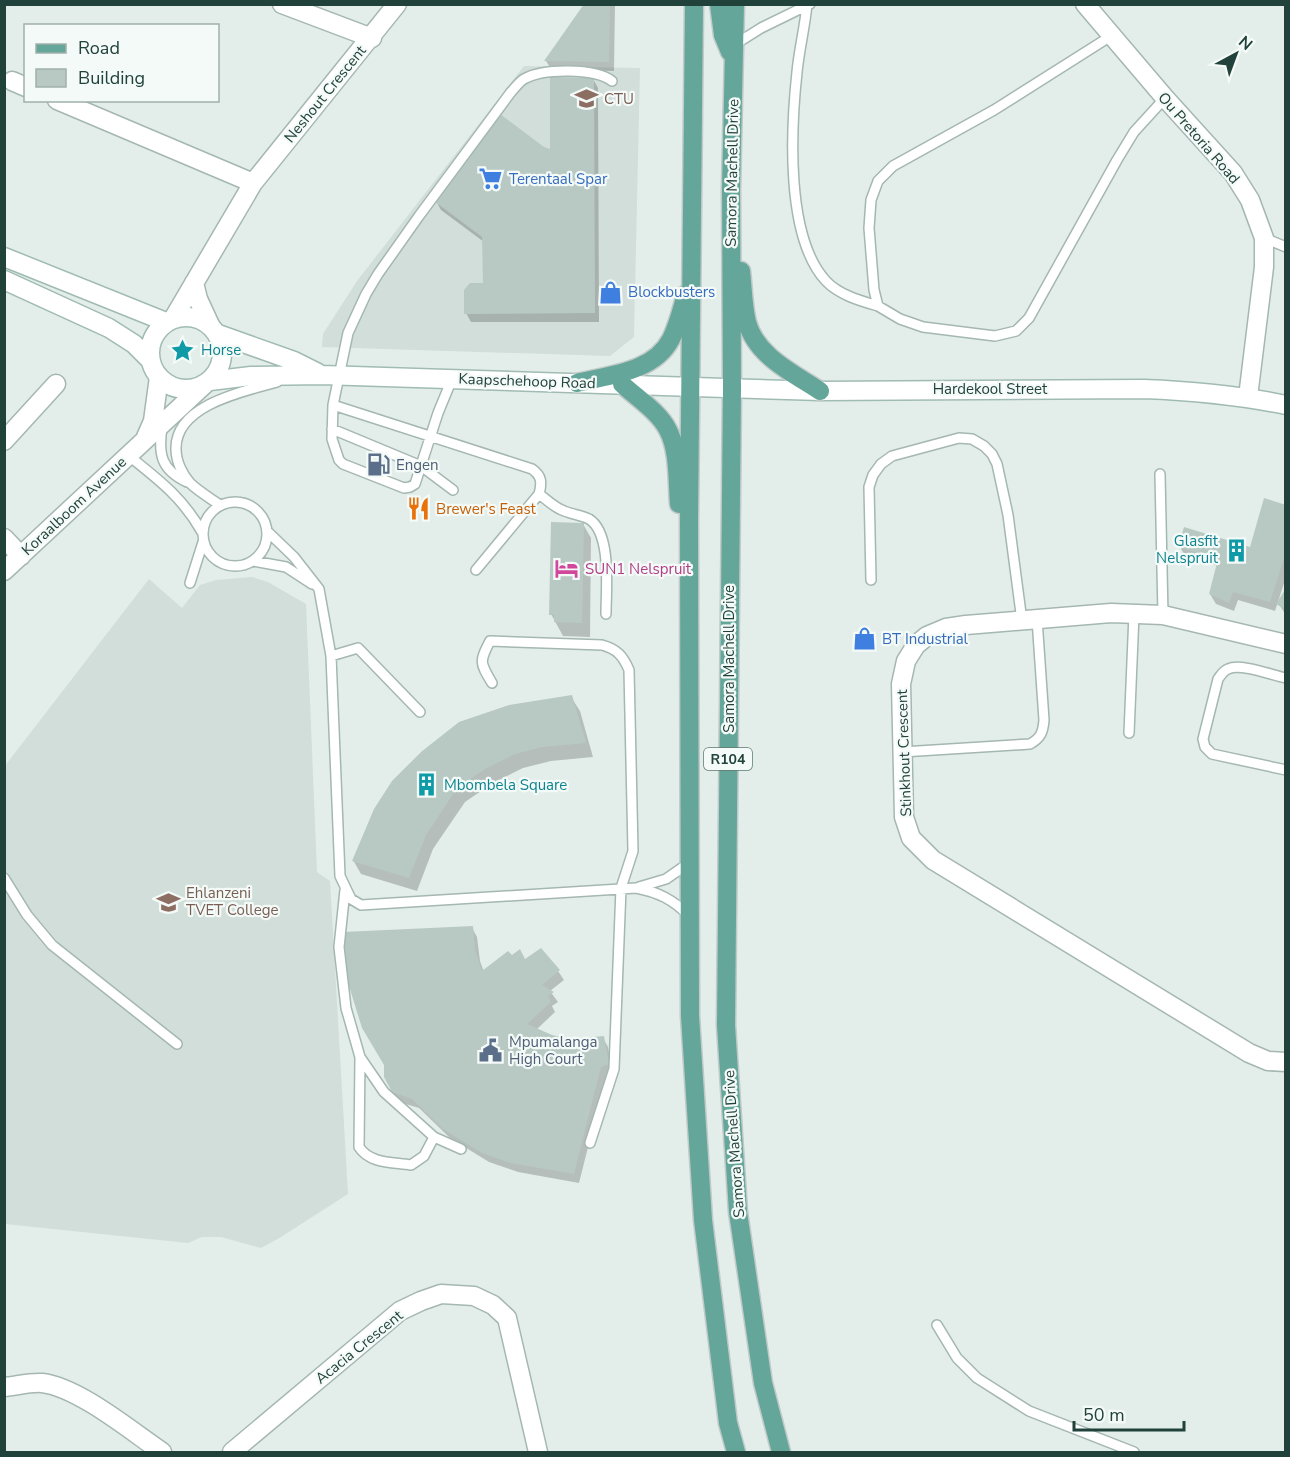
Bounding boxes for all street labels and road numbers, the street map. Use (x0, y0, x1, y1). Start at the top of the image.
street label: Neshout Crescent (280, 41, 371, 147)
street label: Ou Pretoria Road (1154, 88, 1244, 188)
street label: Samora Machell Drive (721, 99, 743, 247)
street label: Kaapschehoop Road (458, 369, 596, 393)
street label: Hardekool Street (933, 379, 1048, 399)
street label: Koraalboom Avenue (17, 452, 131, 560)
street label: Samora Machell Drive (719, 585, 739, 733)
street label: Stinkhout Crescent (892, 688, 916, 817)
road number: R104 (704, 748, 752, 770)
street label: Samora Machell Drive (719, 1069, 749, 1219)
street label: Acacia Crescent (311, 1305, 407, 1388)

